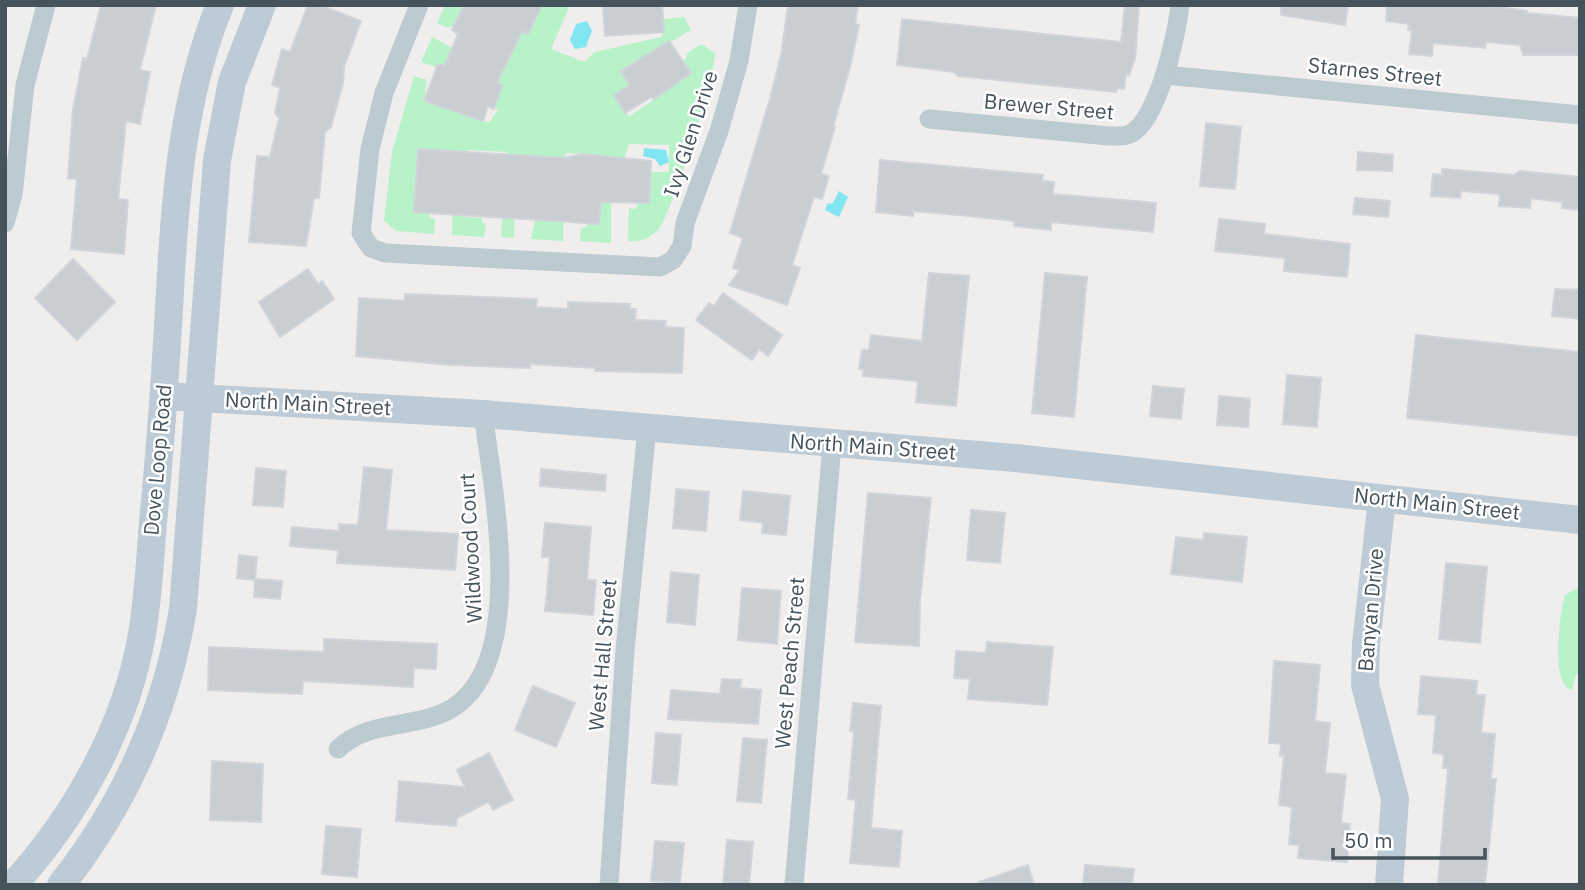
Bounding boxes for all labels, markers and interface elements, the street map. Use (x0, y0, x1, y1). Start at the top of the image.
street label: Starnes Street (1307, 50, 1444, 92)
street label: Ivy Glen Drive (656, 67, 724, 201)
street label: Brewer Street (983, 86, 1115, 126)
street label: Dove Loop Road (136, 383, 178, 537)
street label: North Main Street (224, 385, 392, 421)
street label: North Main Street (789, 426, 957, 466)
street label: Wildwood Court (452, 472, 488, 624)
street label: North Main Street (1353, 480, 1521, 526)
street label: Banyan Drive (1351, 547, 1389, 673)
street label: West Peach Street (768, 576, 810, 750)
street label: West Hall Street (581, 578, 623, 732)
scale bar (1333, 816, 1485, 860)
text: 50 m (1344, 826, 1393, 854)

